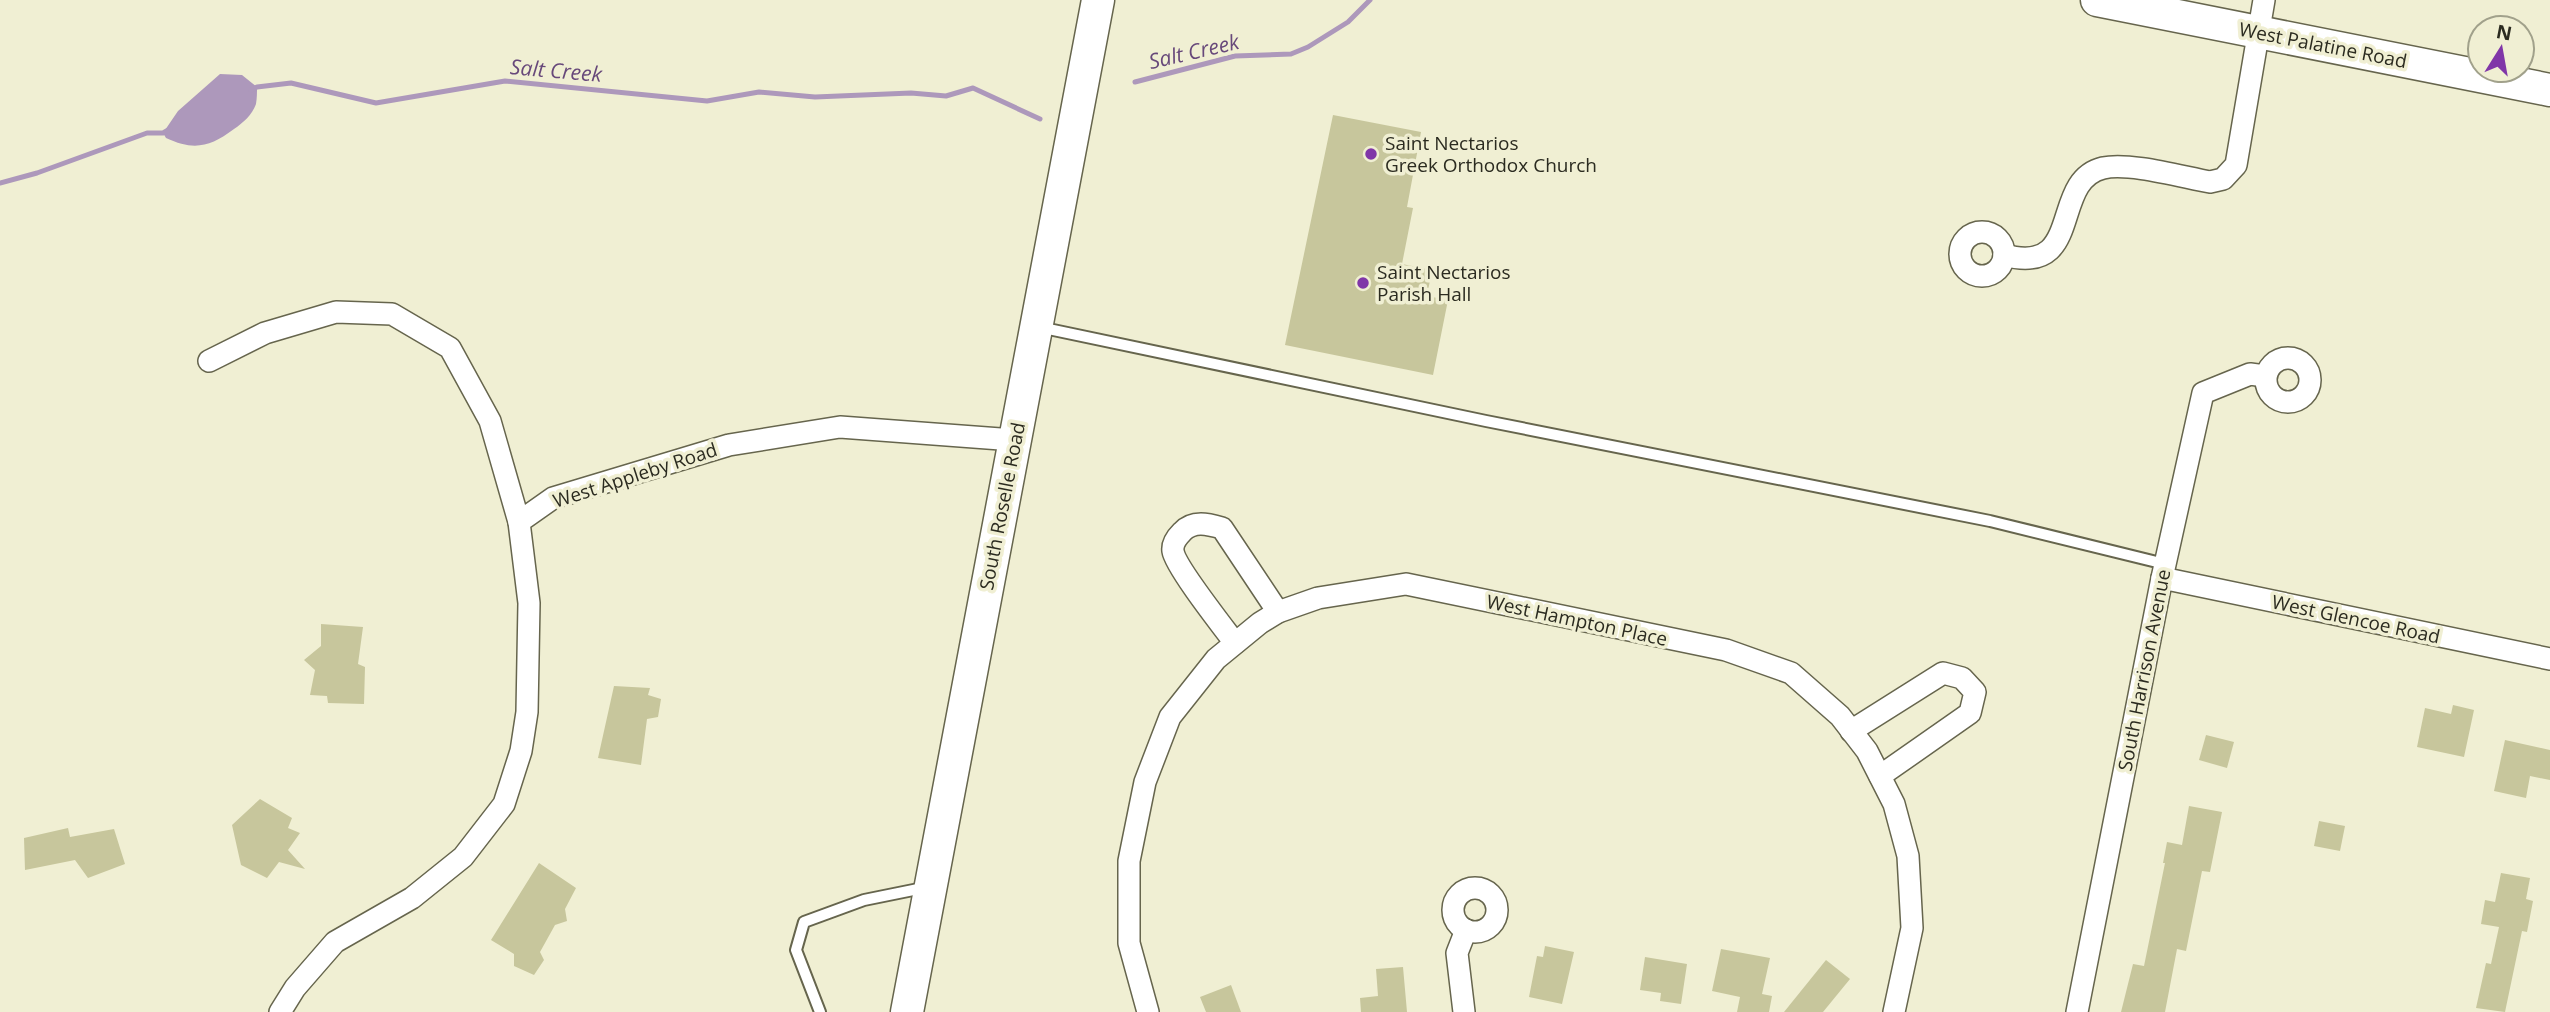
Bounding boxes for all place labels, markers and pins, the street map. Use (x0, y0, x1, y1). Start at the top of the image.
place label: Saint Nectarios Greek Orthodox Church (1385, 130, 1597, 178)
marker: Saint Nectarios Greek Orthodox Church (1363, 146, 1379, 162)
place label: Saint Nectarios Parish Hall (1377, 259, 1511, 307)
marker: Saint Nectarios Parish Hall (1355, 275, 1371, 291)

